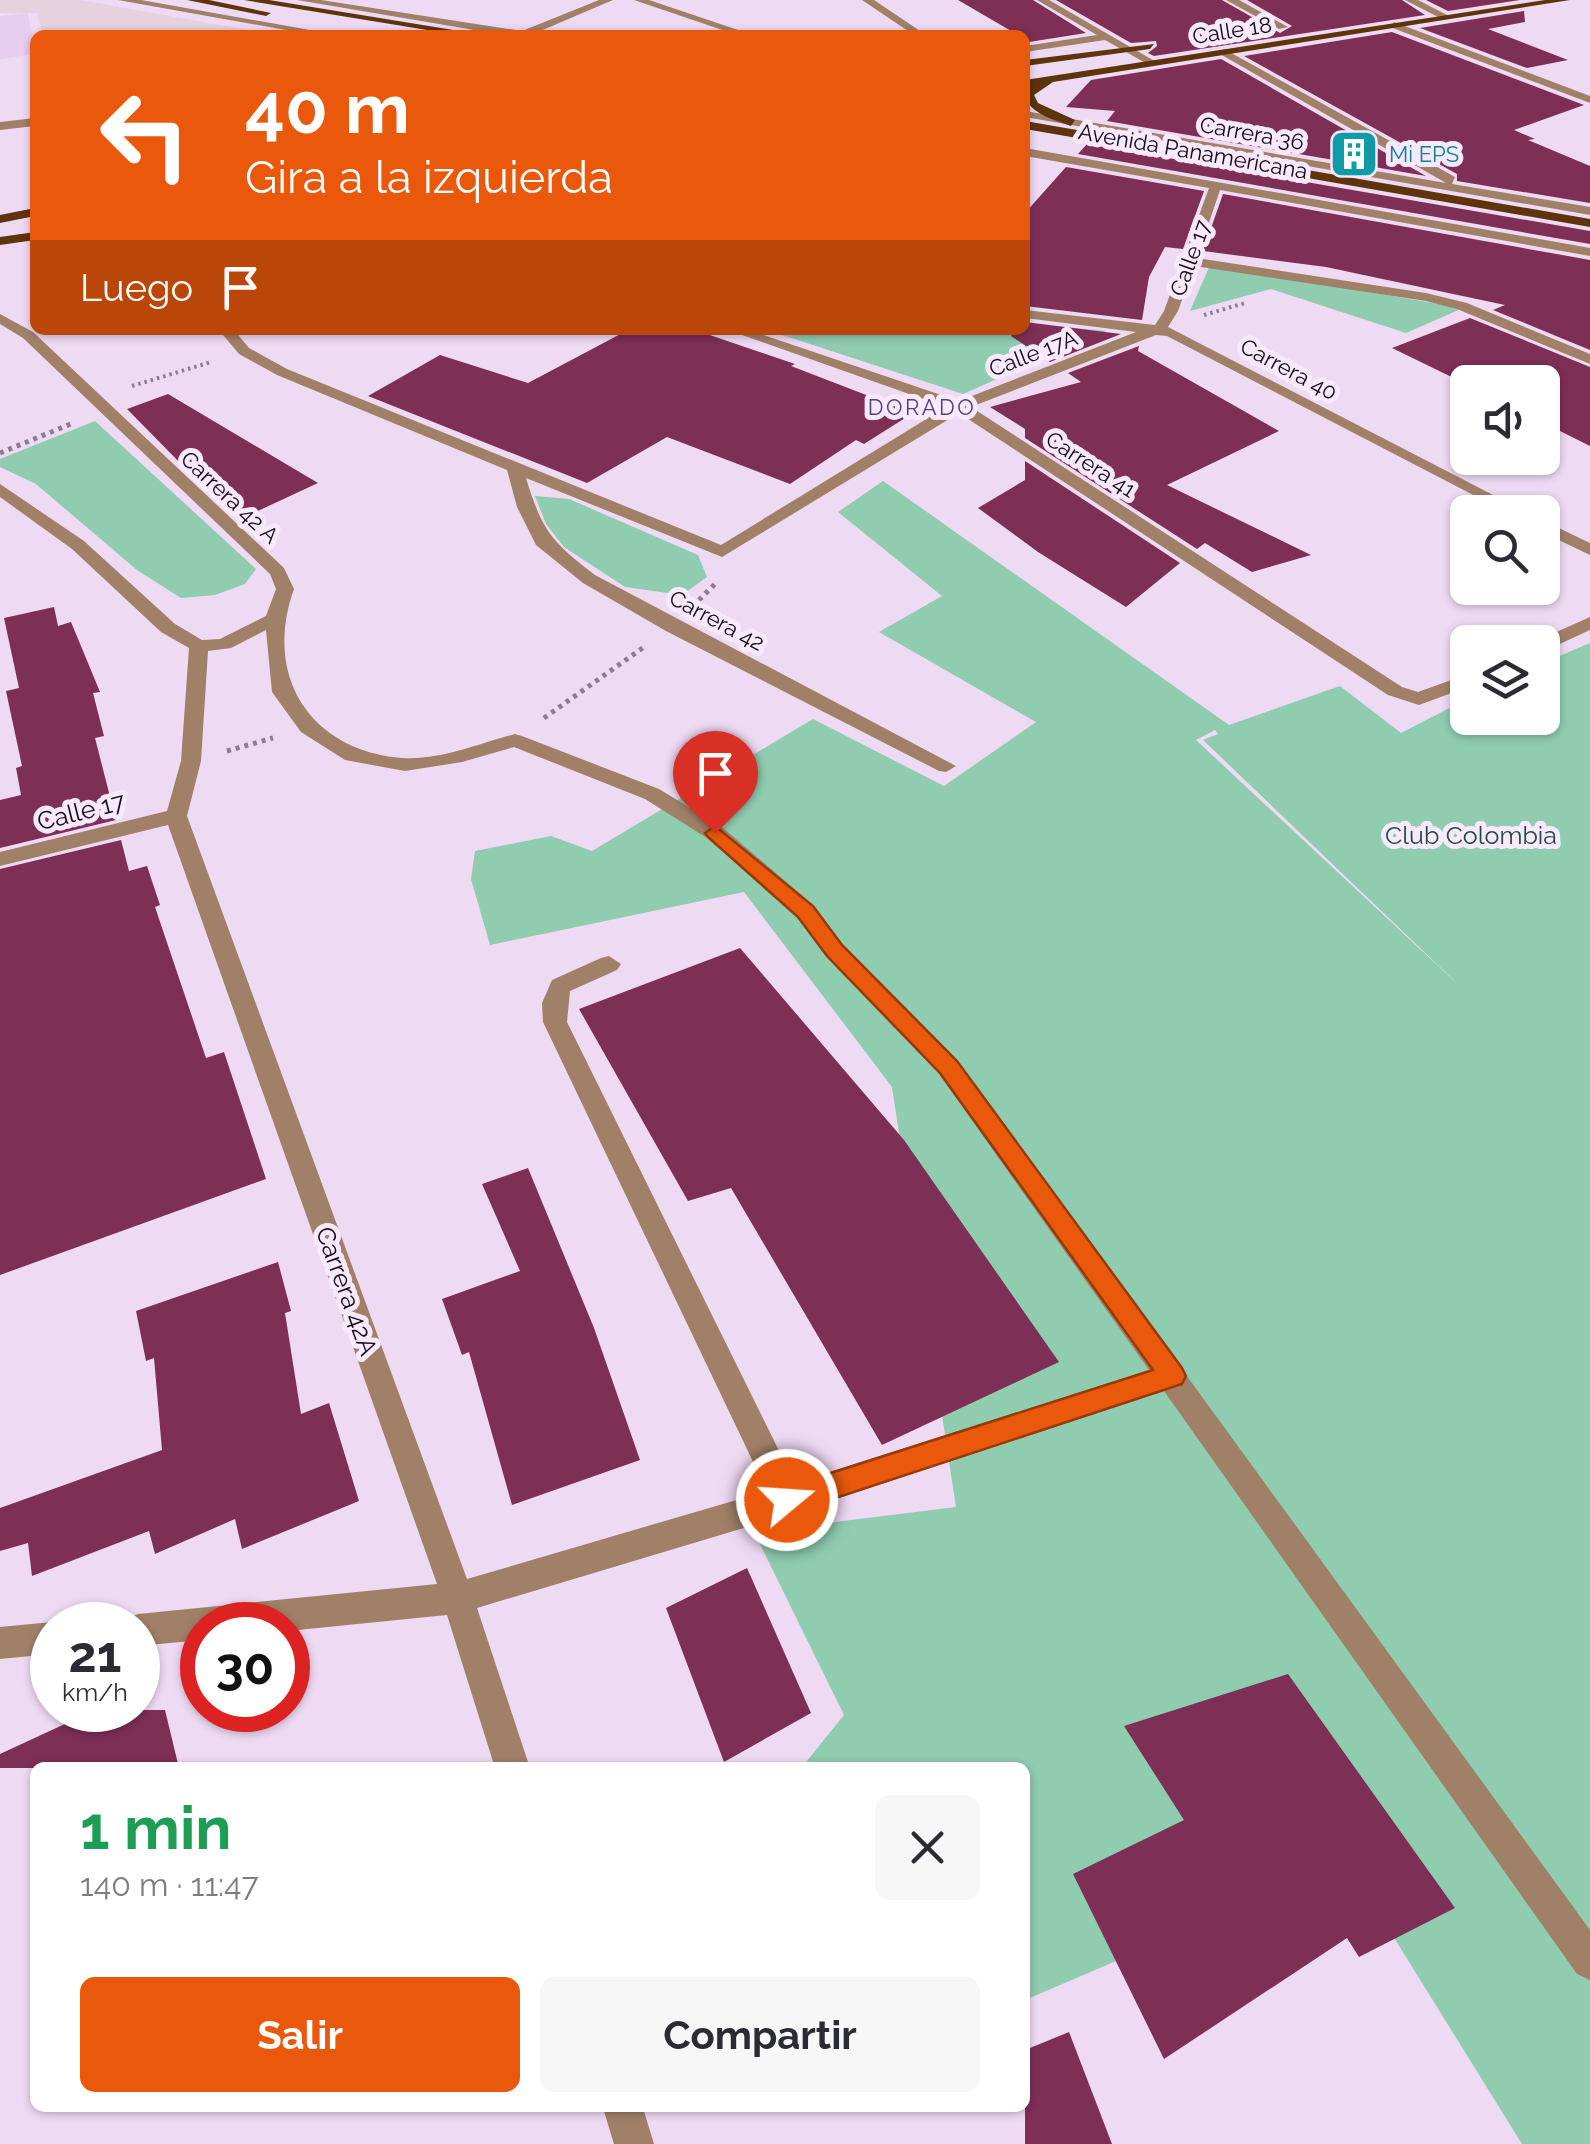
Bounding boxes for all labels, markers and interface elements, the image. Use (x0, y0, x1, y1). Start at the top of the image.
street label: Calle 18 (1190, 11, 1274, 49)
text: 40 m (245, 67, 410, 149)
icon: left (80, 70, 210, 200)
street label: Carrera 36 (1198, 111, 1306, 155)
street label: Avenida Panamericana (1076, 118, 1310, 184)
building icon: Mi EPS (1328, 128, 1380, 180)
place label: Mi EPS (1389, 141, 1459, 167)
text: Gira a la izquierda (245, 151, 613, 204)
street label: Calle 17 (1164, 216, 1216, 299)
icon: arrive (213, 260, 268, 315)
text: Luego (80, 265, 193, 310)
street label: Calle 17A (985, 324, 1081, 382)
street label: Carrera 40 (1236, 333, 1342, 405)
map controls (1450, 365, 1560, 735)
button: sound (1450, 365, 1560, 475)
district label: DORADO (868, 394, 976, 420)
street label: Carrera 41 (1041, 425, 1141, 503)
street label: Carrera 42 A (176, 445, 284, 549)
button: search (1450, 495, 1560, 605)
street label: Carrera 42 (665, 584, 769, 656)
button: layers (1450, 625, 1560, 735)
pin (673, 731, 758, 834)
icon: arrive (688, 746, 743, 801)
street label: Calle 17 (34, 785, 129, 836)
park label: Club Colombia (1385, 820, 1557, 850)
street label: Carrera 42A (310, 1222, 384, 1360)
position arrow (735, 1448, 839, 1552)
speed limit sign: 30 (180, 1602, 310, 1732)
text: 21 (69, 1625, 121, 1684)
text: km/h (62, 1677, 128, 1707)
text: 1 min (80, 1793, 231, 1863)
button: close (875, 1795, 980, 1900)
text: 140 m · 11:47 (80, 1866, 259, 1903)
button: Salir (80, 1977, 520, 2092)
button: Compartir (540, 1977, 980, 2092)

